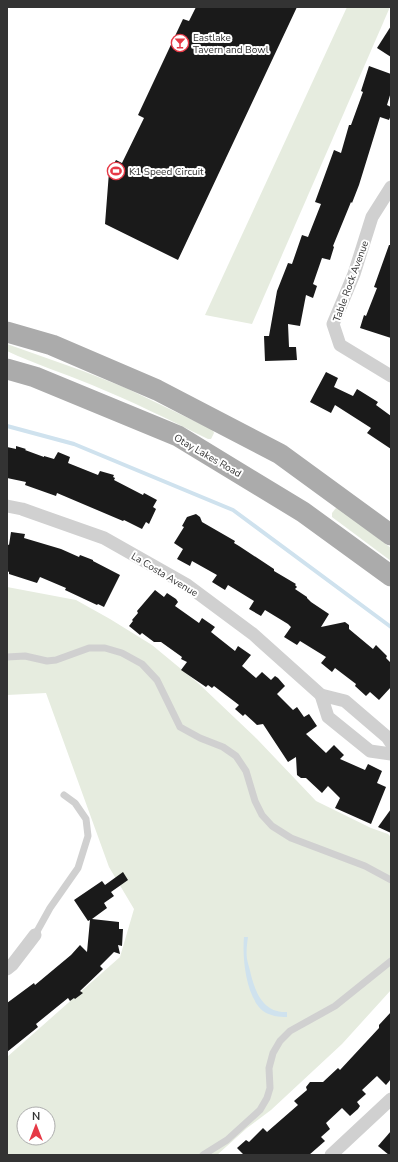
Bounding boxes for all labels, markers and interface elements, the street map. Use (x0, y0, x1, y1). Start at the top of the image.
place label: Eastlake Tavern and Bowl (193, 31, 269, 57)
bar icon: Eastlake Tavern and Bowl (170, 33, 190, 53)
sports icon: K1 Speed Circuit (106, 161, 126, 181)
place label: K1 Speed Circuit (129, 165, 204, 179)
street label: Table Rock Avenue (330, 239, 372, 324)
street label: Otay Lakes Road (171, 431, 244, 481)
street label: La Costa Avenue (129, 549, 200, 600)
north arrow (16, 1106, 56, 1146)
text: N (32, 1109, 40, 1124)

